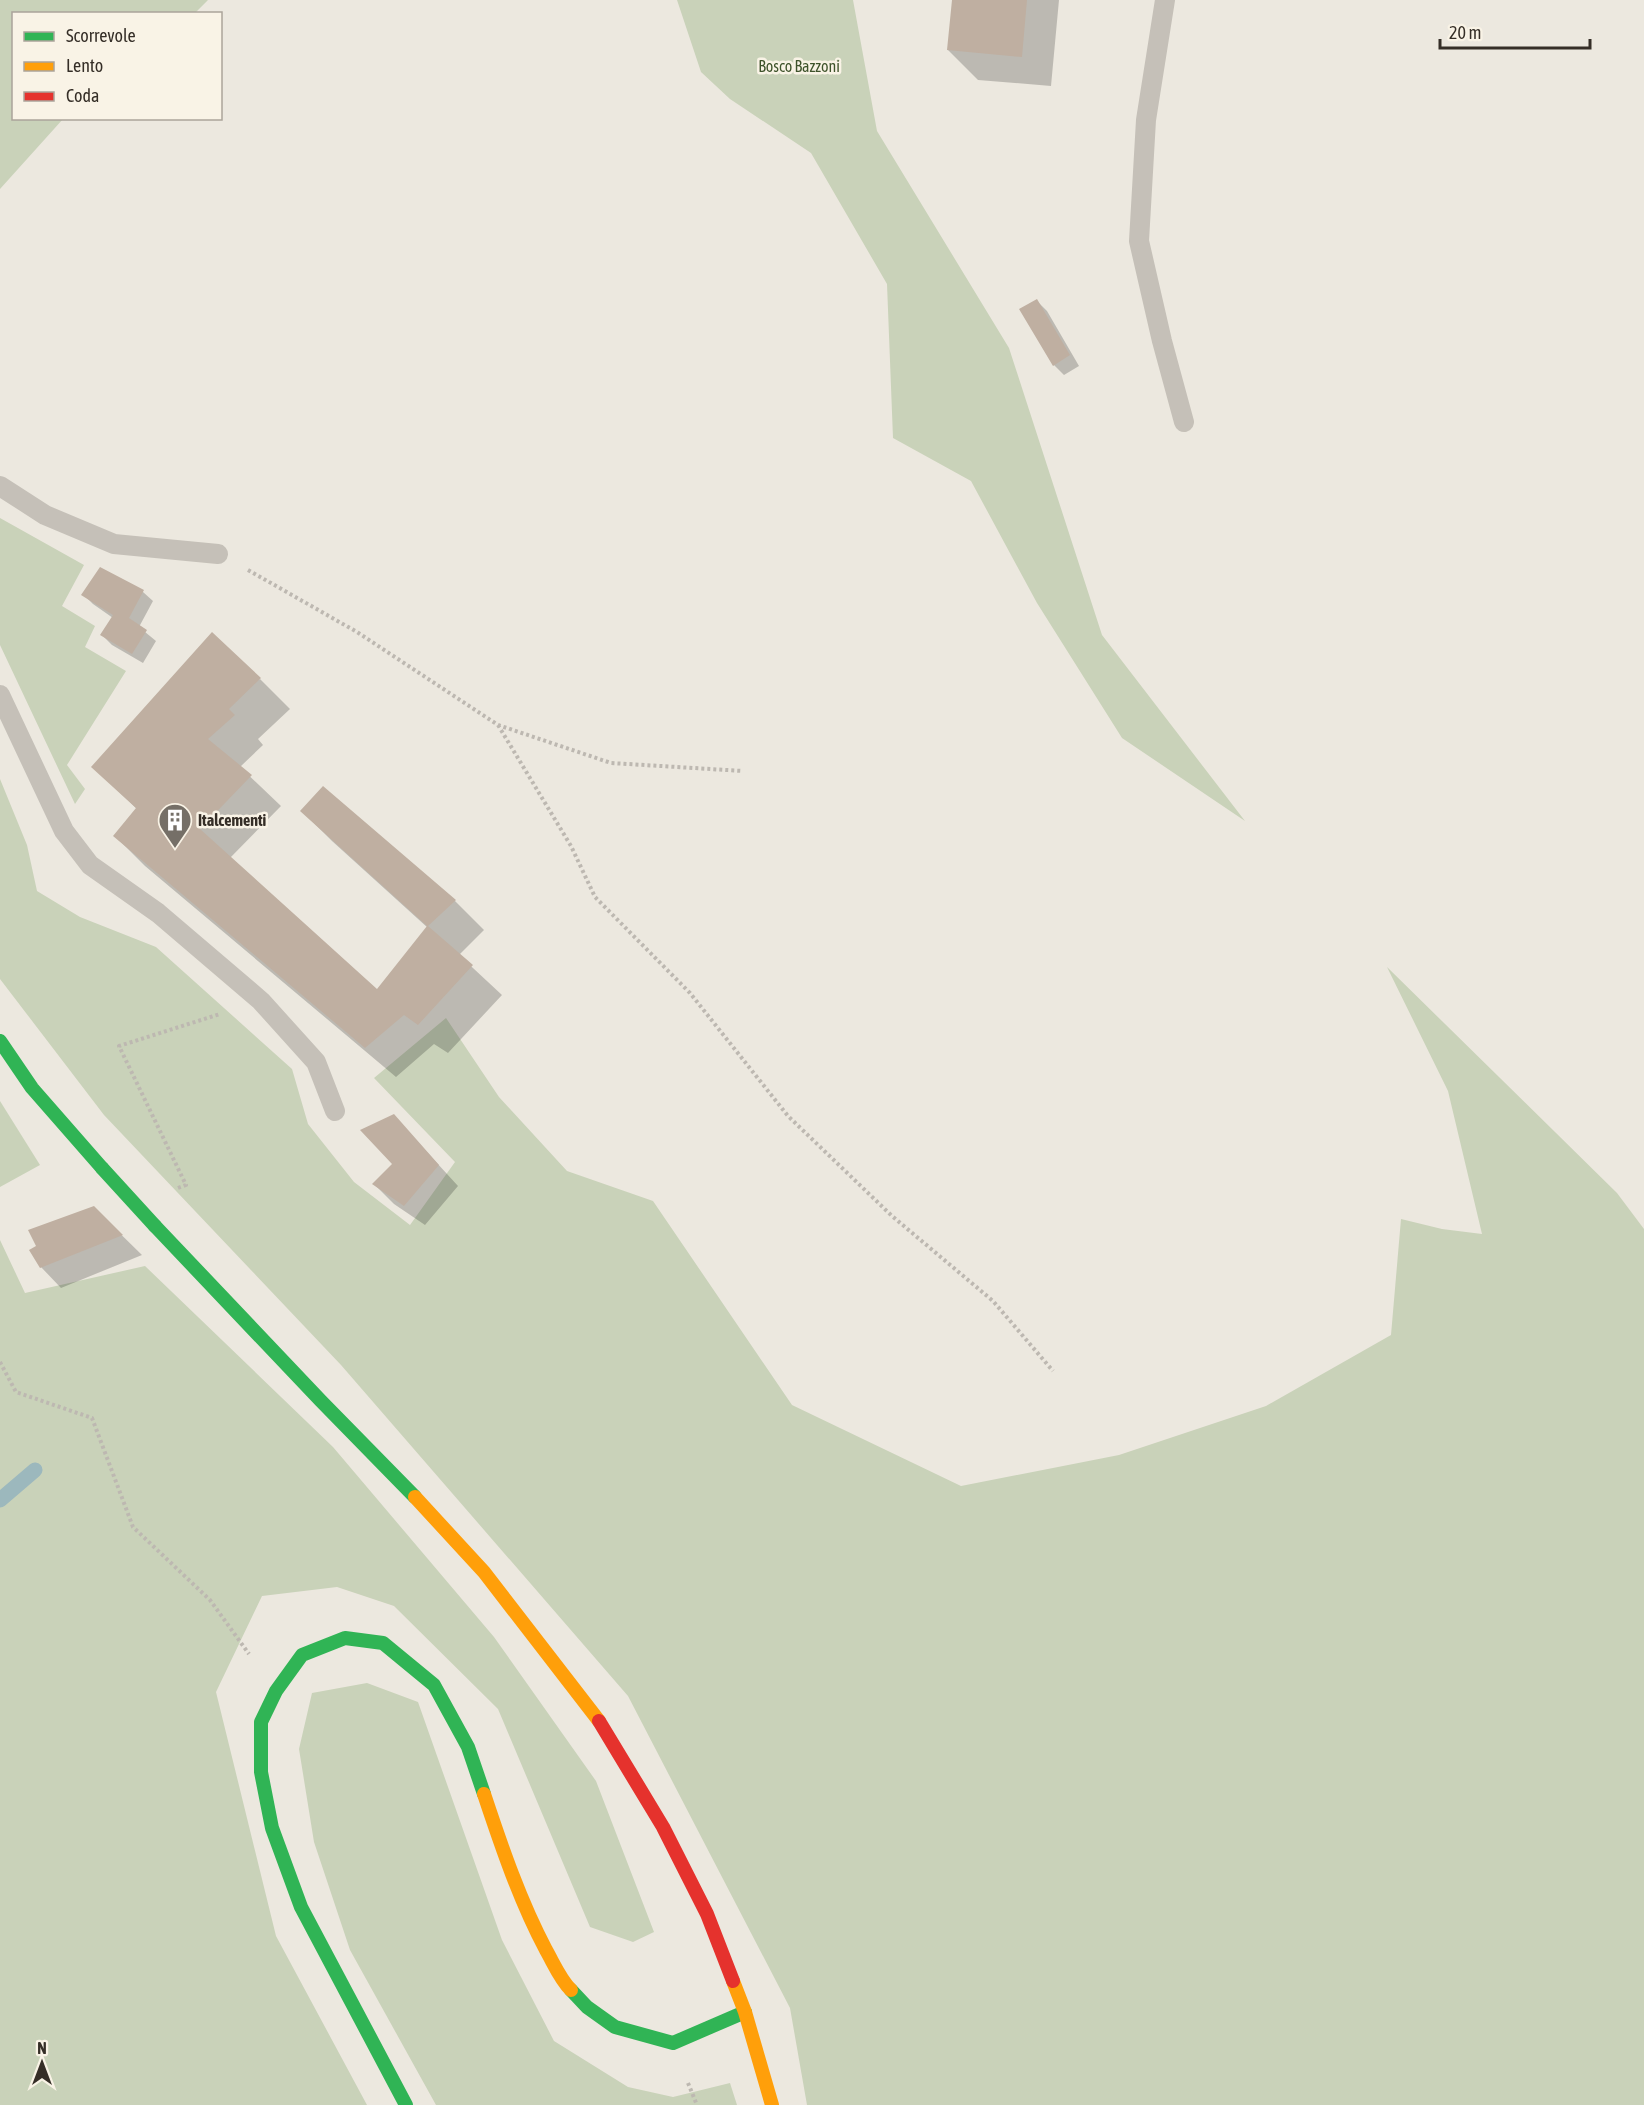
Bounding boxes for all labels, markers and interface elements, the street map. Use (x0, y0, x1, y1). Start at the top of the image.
legend (12, 12, 222, 120)
scale bar (1440, 12, 1590, 50)
text: 20 m (1449, 22, 1481, 43)
text: Scorrevole (66, 25, 136, 46)
text: Lento (66, 55, 103, 76)
park label: Bosco Bazzoni (758, 57, 840, 75)
text: Coda (66, 85, 99, 106)
building icon: Italcementi (157, 802, 193, 849)
place label: Italcementi (198, 811, 267, 829)
north arrow (12, 2033, 72, 2093)
text: N (37, 2039, 47, 2057)

